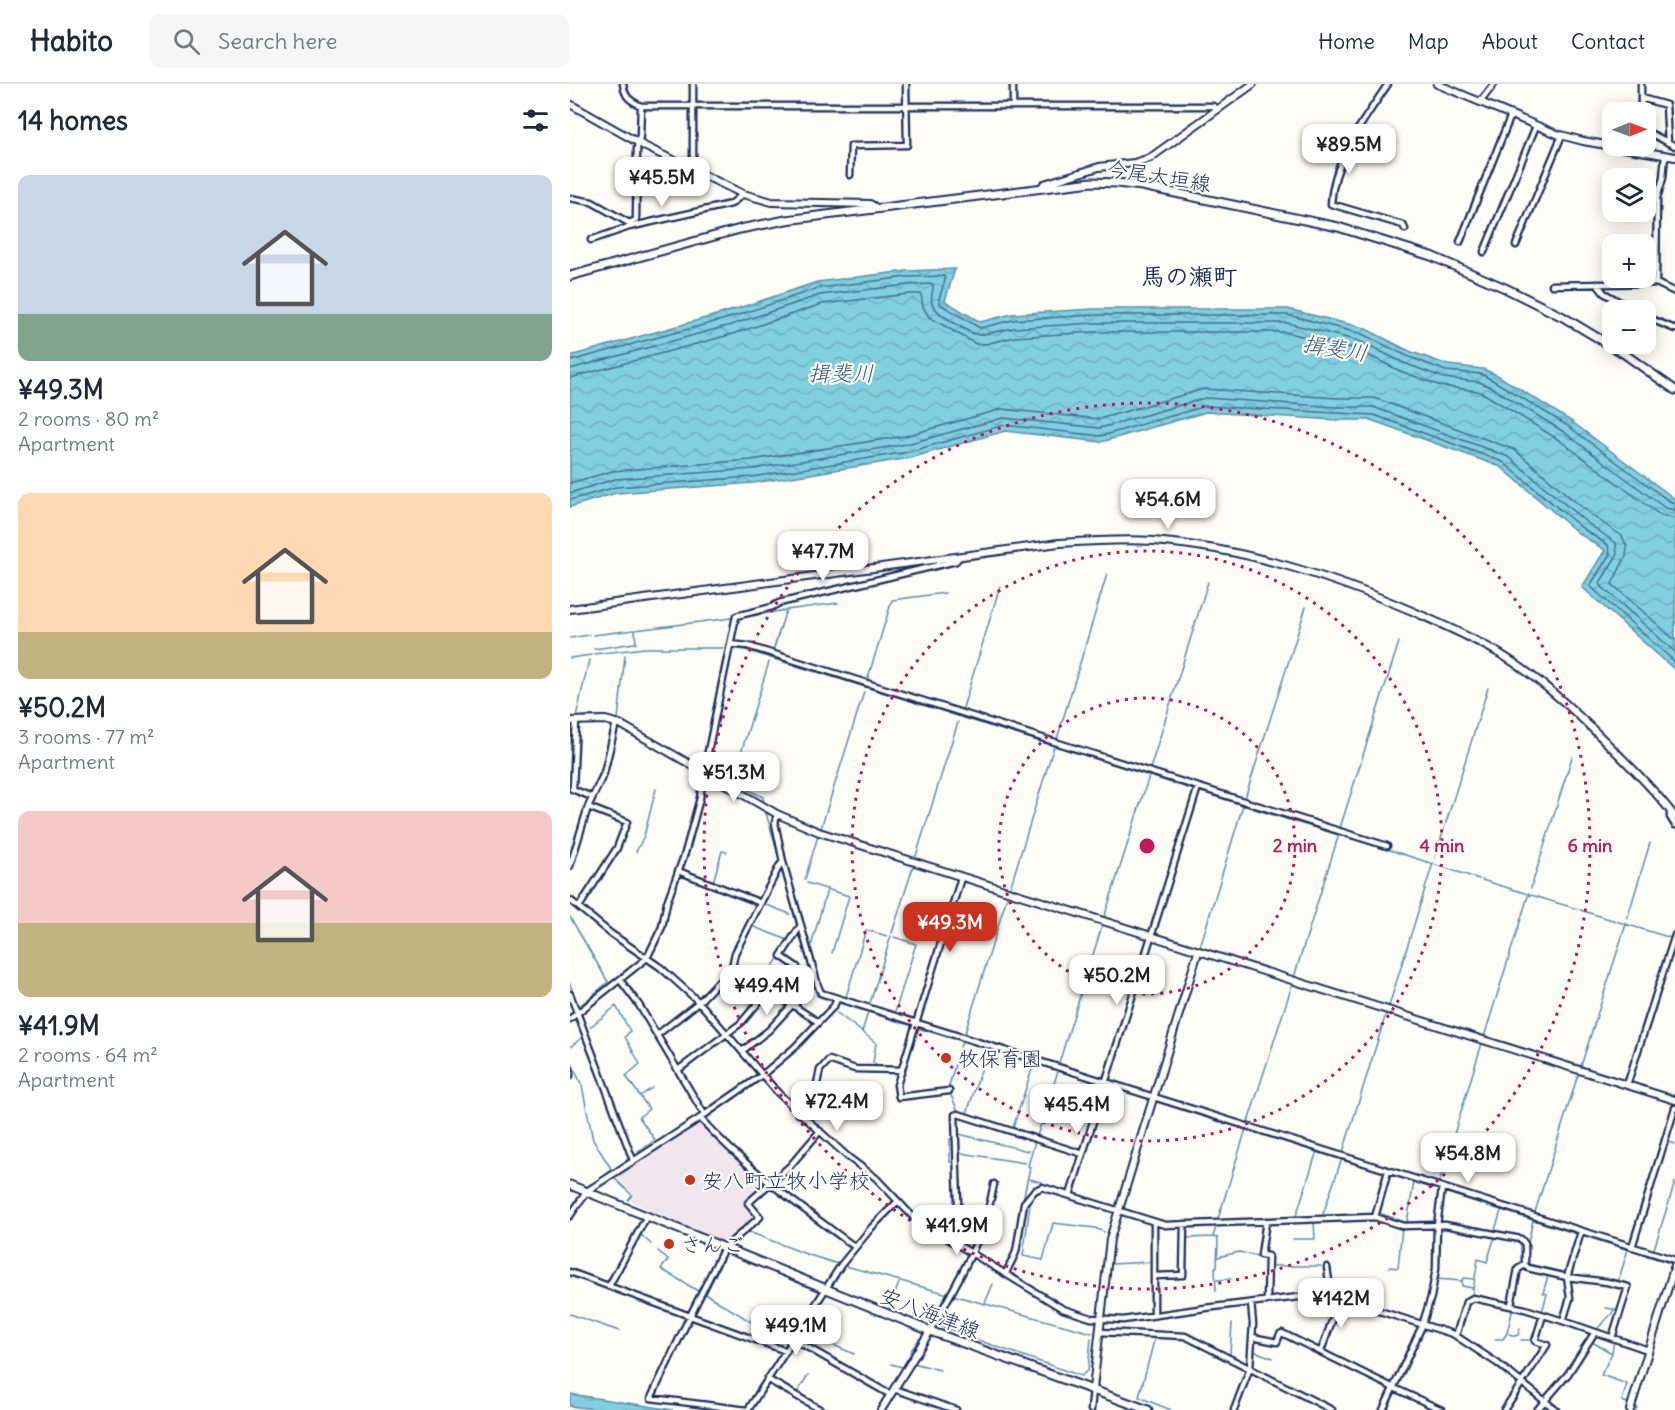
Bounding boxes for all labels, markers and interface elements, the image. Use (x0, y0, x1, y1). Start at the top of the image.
search box (149, 14, 569, 68)
text: Habito (30, 23, 113, 59)
icon: search (170, 25, 203, 58)
text: Search here (218, 27, 337, 55)
text: Home (1318, 28, 1375, 55)
text: Map (1408, 28, 1449, 55)
text: About (1482, 28, 1538, 55)
text: Contact (1571, 28, 1645, 55)
north arrow (1602, 102, 1656, 156)
map controls (1602, 102, 1656, 354)
text: 14 homes (18, 104, 128, 137)
icon: filters (519, 104, 552, 137)
pin: ¥89.5M (1300, 124, 1398, 175)
text: ¥89.5M (1316, 131, 1382, 156)
street label: 今尾大垣線 (1105, 154, 1213, 198)
pin: ¥45.5M (613, 157, 711, 208)
text: ¥45.5M (629, 164, 695, 189)
button: layers (1602, 168, 1656, 222)
icon: home (231, 214, 339, 322)
button: + (1602, 234, 1656, 288)
district label: 馬の瀬町 (1141, 261, 1237, 291)
button: − (1602, 300, 1656, 354)
water label: 揖斐川 (1300, 329, 1370, 367)
water label: 揖斐川 (808, 359, 874, 387)
text: ¥49.3M (18, 373, 104, 406)
text: 2 rooms · 80 m² (18, 406, 159, 431)
text: Apartment (18, 431, 115, 456)
pin: ¥54.6M (1119, 479, 1217, 530)
text: ¥54.6M (1135, 486, 1201, 511)
pin: ¥47.7M (774, 531, 872, 582)
icon: home (231, 532, 339, 640)
text: ¥47.7M (791, 538, 855, 563)
text: ¥50.2M (18, 691, 106, 724)
text: 3 rooms · 77 m² (18, 724, 155, 749)
text: Apartment (18, 749, 115, 774)
pin: ¥51.3M (685, 752, 783, 803)
text: ¥51.3M (703, 759, 765, 784)
text: 2 min (1273, 834, 1318, 857)
text: 4 min (1420, 834, 1465, 857)
text: 6 min (1568, 834, 1613, 857)
centre of rings (1137, 836, 1157, 856)
icon: home (231, 850, 339, 958)
pin: ¥49.3M (901, 902, 999, 953)
text: ¥49.3M (917, 909, 983, 934)
pin: ¥50.2M (1068, 955, 1166, 1006)
text: ¥50.2M (1083, 962, 1151, 987)
pin: ¥49.4M (718, 965, 816, 1016)
text: ¥49.4M (734, 972, 800, 997)
text: ¥41.9M (18, 1009, 100, 1042)
text: 2 rooms · 64 m² (18, 1042, 158, 1067)
place label: 牧保育園 (958, 1045, 1042, 1072)
marker: 牧保育園 (939, 1051, 953, 1065)
text: Apartment (18, 1067, 115, 1092)
pin: ¥72.4M (788, 1081, 886, 1132)
pin: ¥45.4M (1028, 1084, 1126, 1135)
text: ¥72.4M (805, 1088, 869, 1113)
text: ¥45.4M (1044, 1091, 1110, 1116)
pin: ¥54.8M (1419, 1133, 1517, 1184)
text: ¥54.8M (1435, 1140, 1501, 1165)
place label: 安八町立牧小学校 (702, 1167, 870, 1194)
marker: 安八町立牧小学校 (683, 1173, 697, 1187)
pin: ¥41.9M (908, 1205, 1006, 1256)
text: ¥41.9M (926, 1212, 988, 1237)
place label: さんご (681, 1231, 744, 1258)
marker: さんご (662, 1237, 676, 1251)
pin: ¥142M (1299, 1278, 1383, 1329)
street label: 安八海津線 (876, 1282, 984, 1344)
text: ¥142M (1312, 1285, 1370, 1310)
pin: ¥49.1M (747, 1305, 845, 1356)
text: ¥49.1M (765, 1312, 827, 1337)

